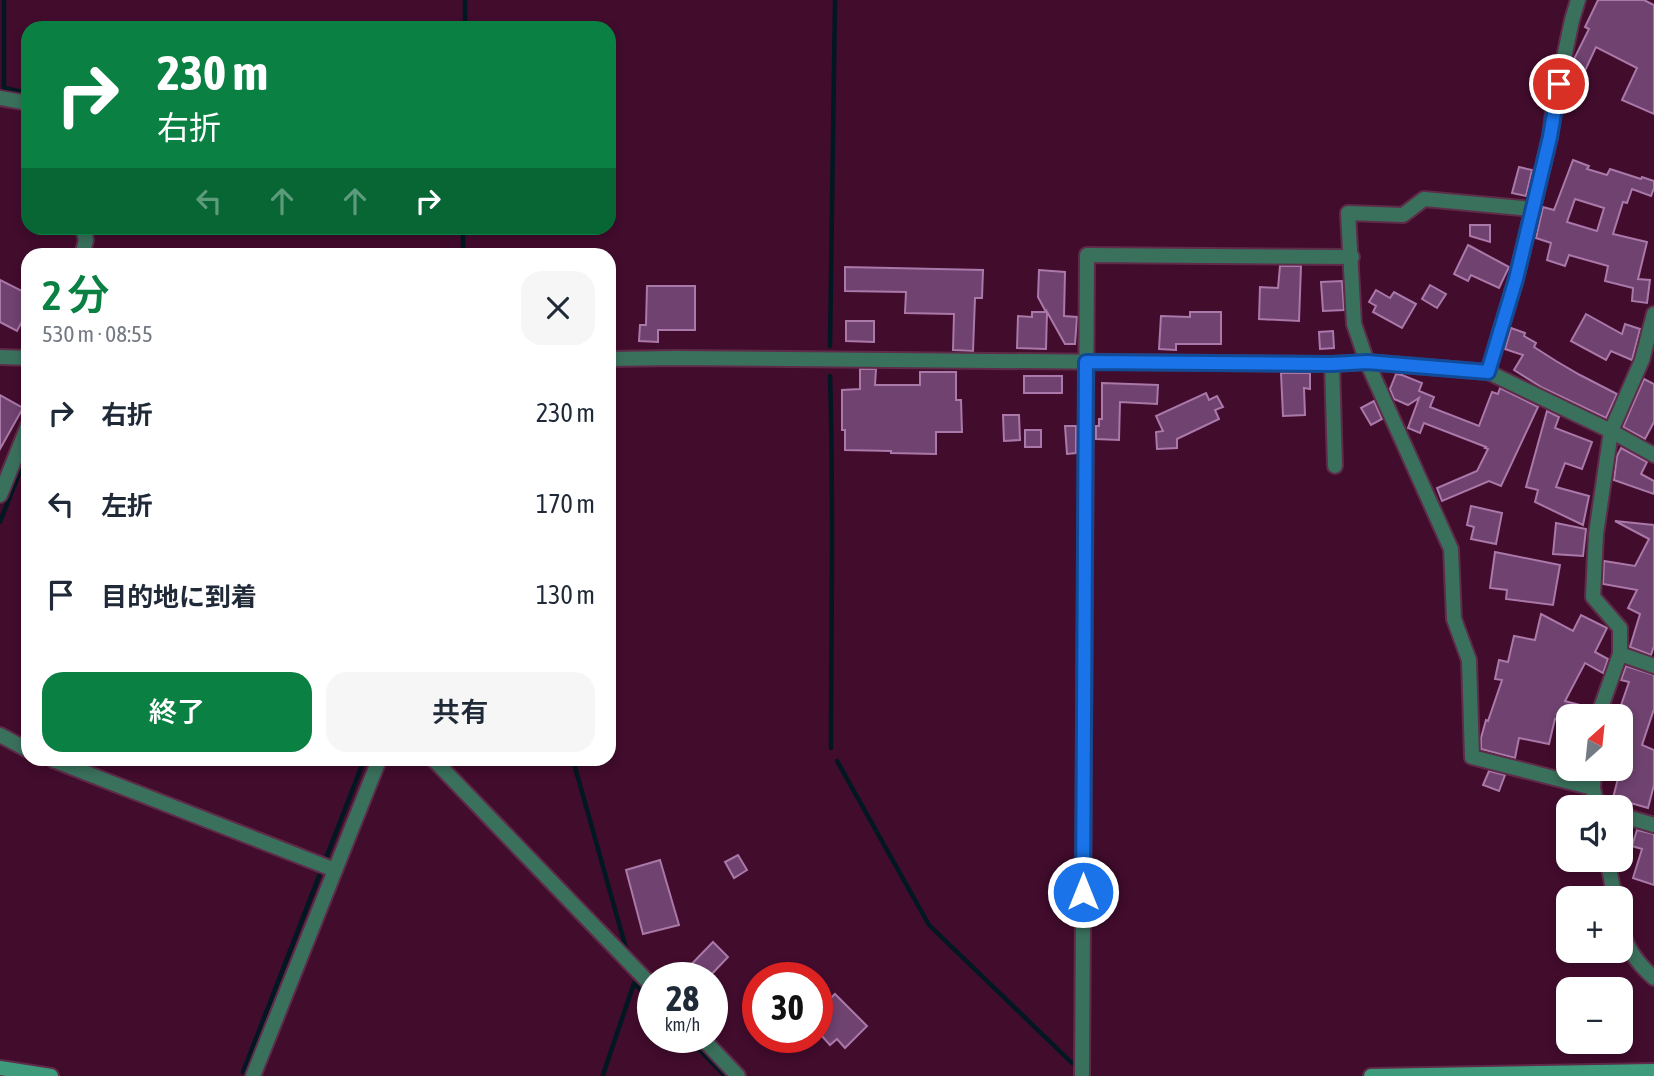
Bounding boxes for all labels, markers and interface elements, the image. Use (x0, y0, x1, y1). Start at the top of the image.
text: 230 m (157, 44, 268, 100)
icon: right (42, 49, 133, 140)
pin (1529, 54, 1589, 114)
icon: arrive (1540, 65, 1578, 103)
text: 右折 (157, 109, 221, 146)
icon: left (190, 182, 228, 220)
icon: ahead (263, 182, 301, 220)
icon: ahead (336, 182, 374, 220)
icon: right (409, 182, 447, 220)
text: 2 分 (42, 271, 110, 319)
button: close (521, 271, 595, 345)
text: 530 m · 08:55 (42, 321, 153, 347)
icon: right (42, 394, 80, 432)
text: 230 m (536, 398, 595, 428)
text: 右折 (101, 400, 153, 430)
icon: left (42, 485, 80, 523)
text: 170 m (536, 489, 595, 519)
text: 左折 (101, 491, 153, 521)
icon: arrive (42, 576, 80, 614)
text: 130 m (536, 580, 595, 610)
text: 目的地に到着 (101, 582, 257, 612)
button: 終了 (42, 672, 312, 752)
button: 共有 (326, 672, 595, 752)
north arrow (1556, 704, 1633, 780)
map controls (1556, 704, 1633, 1054)
button: sound (1556, 795, 1633, 872)
position arrow (1046, 855, 1120, 929)
button: + (1556, 886, 1633, 963)
speed limit sign: 30 (742, 962, 833, 1053)
button: − (1556, 977, 1633, 1054)
text: 28 (666, 978, 699, 1018)
text: km/h (665, 1014, 700, 1035)

